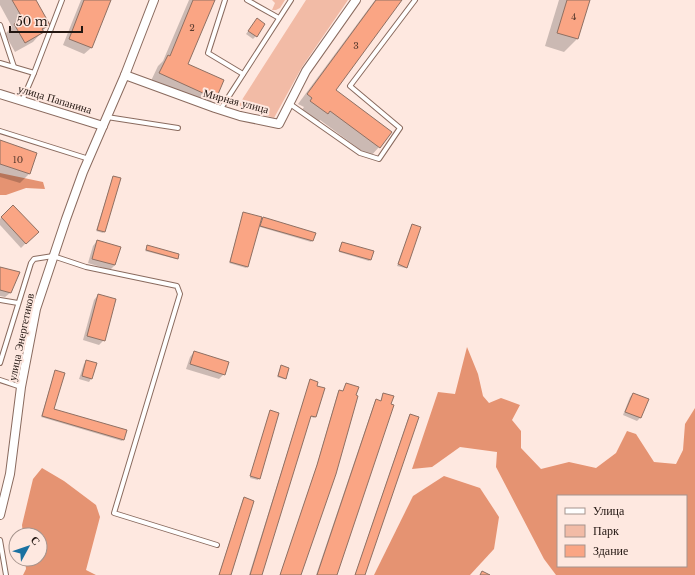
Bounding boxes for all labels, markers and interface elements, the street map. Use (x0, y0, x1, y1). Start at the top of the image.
scale bar (10, 8, 82, 34)
house number: 4 (571, 11, 577, 22)
text: 50 m (16, 14, 48, 29)
house number: 2 (189, 22, 195, 33)
house number: 3 (353, 40, 359, 51)
street label: улица Папанина (16, 81, 94, 117)
street label: Мирная улица (202, 86, 270, 117)
house number: 10 (13, 154, 23, 165)
street label: улица Энергетиков (5, 292, 37, 382)
legend (557, 495, 687, 567)
text: Улица (593, 503, 625, 518)
text: Парк (593, 523, 619, 538)
north arrow (8, 527, 48, 567)
text: С (28, 533, 44, 548)
text: Здание (593, 543, 628, 558)

